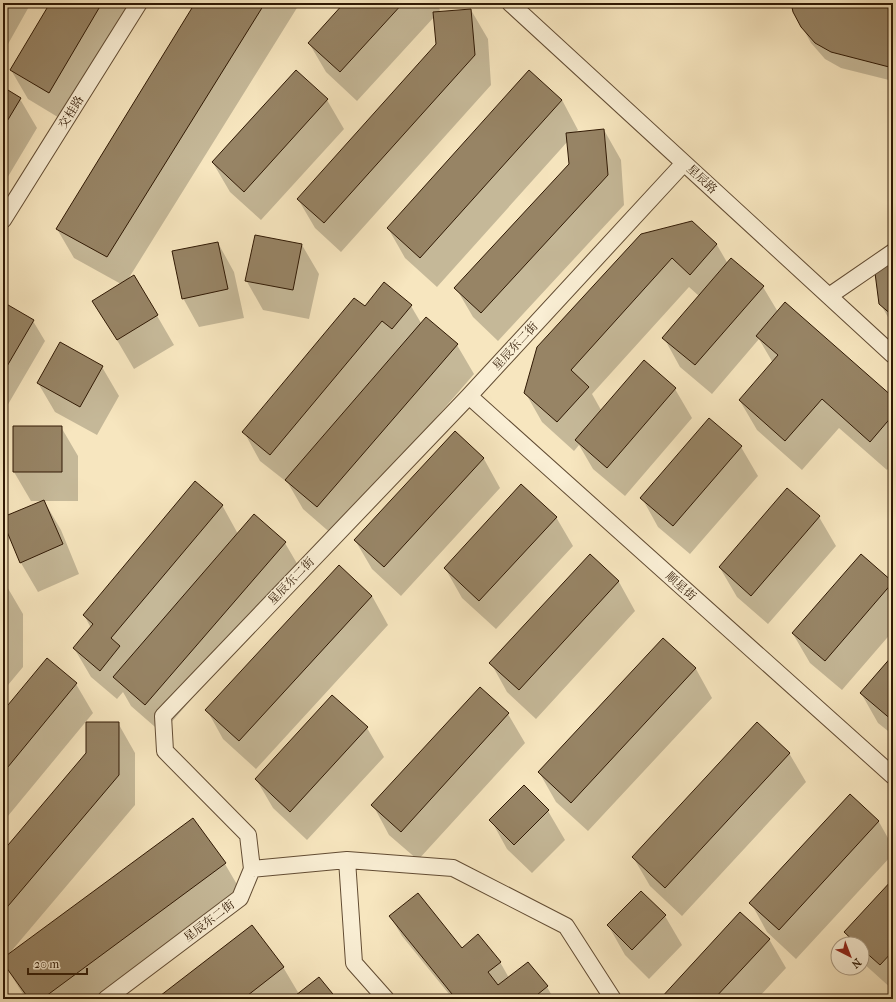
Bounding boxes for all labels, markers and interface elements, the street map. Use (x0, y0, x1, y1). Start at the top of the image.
street label: 交桂路 (56, 93, 86, 131)
street label: 星辰路 (684, 162, 720, 196)
street label: 星辰东二街 (489, 319, 541, 373)
street label: 星辰东二街 (265, 554, 318, 607)
street label: 顺星街 (663, 569, 700, 604)
street label: 星辰东二街 (181, 897, 238, 945)
north arrow (830, 936, 870, 976)
scale bar (28, 950, 87, 976)
text: N (848, 955, 864, 971)
text: 20 m (34, 957, 59, 971)

